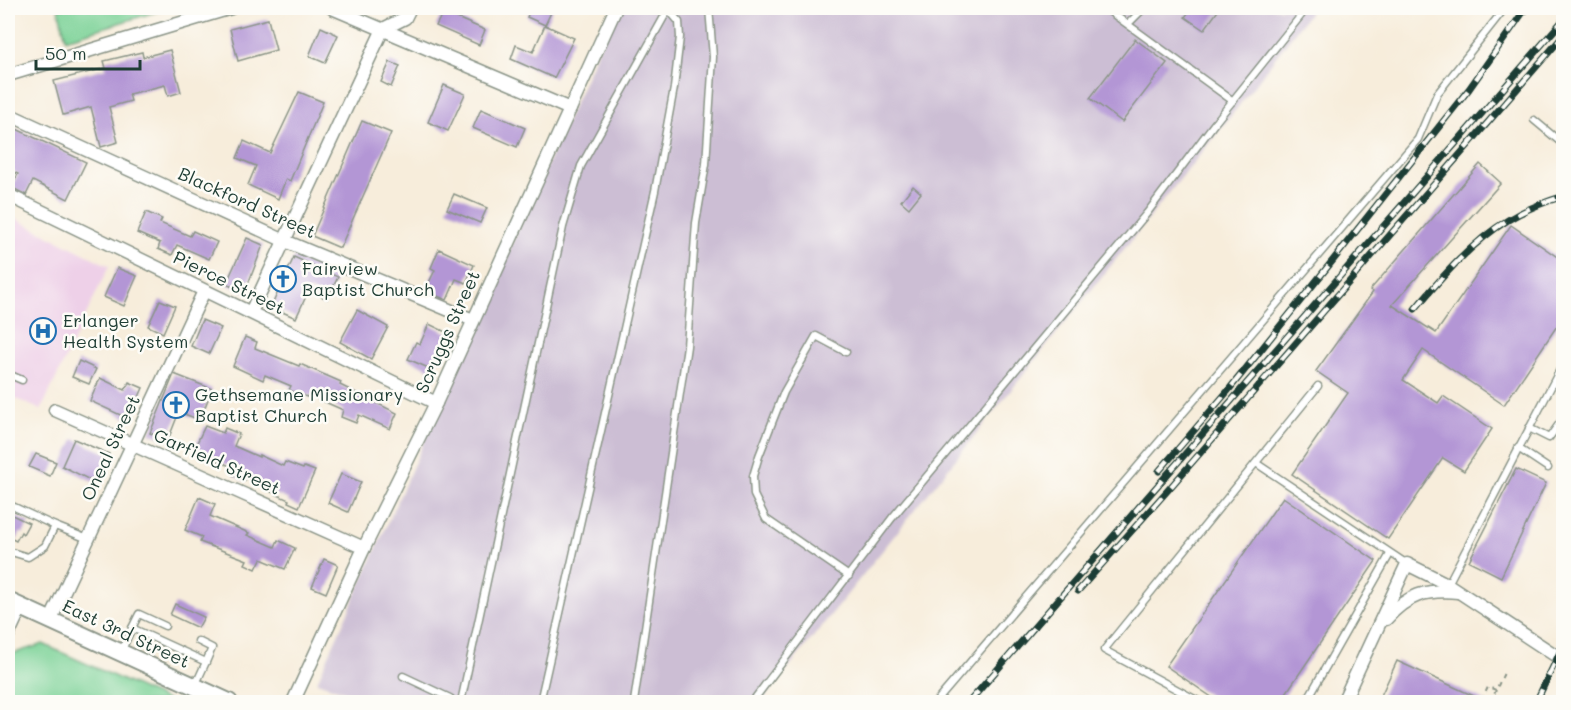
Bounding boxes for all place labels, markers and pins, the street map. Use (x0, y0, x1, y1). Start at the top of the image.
place label: Fairview Baptist Church (302, 256, 434, 301)
church icon: Fairview Baptist Church (268, 264, 298, 294)
place label: Erlanger Health System (63, 308, 188, 353)
hospital icon: Erlanger Health System (28, 316, 58, 346)
place label: Gethsemane Missionary Baptist Church (195, 382, 403, 427)
church icon: Gethsemane Missionary Baptist Church (161, 390, 191, 420)

